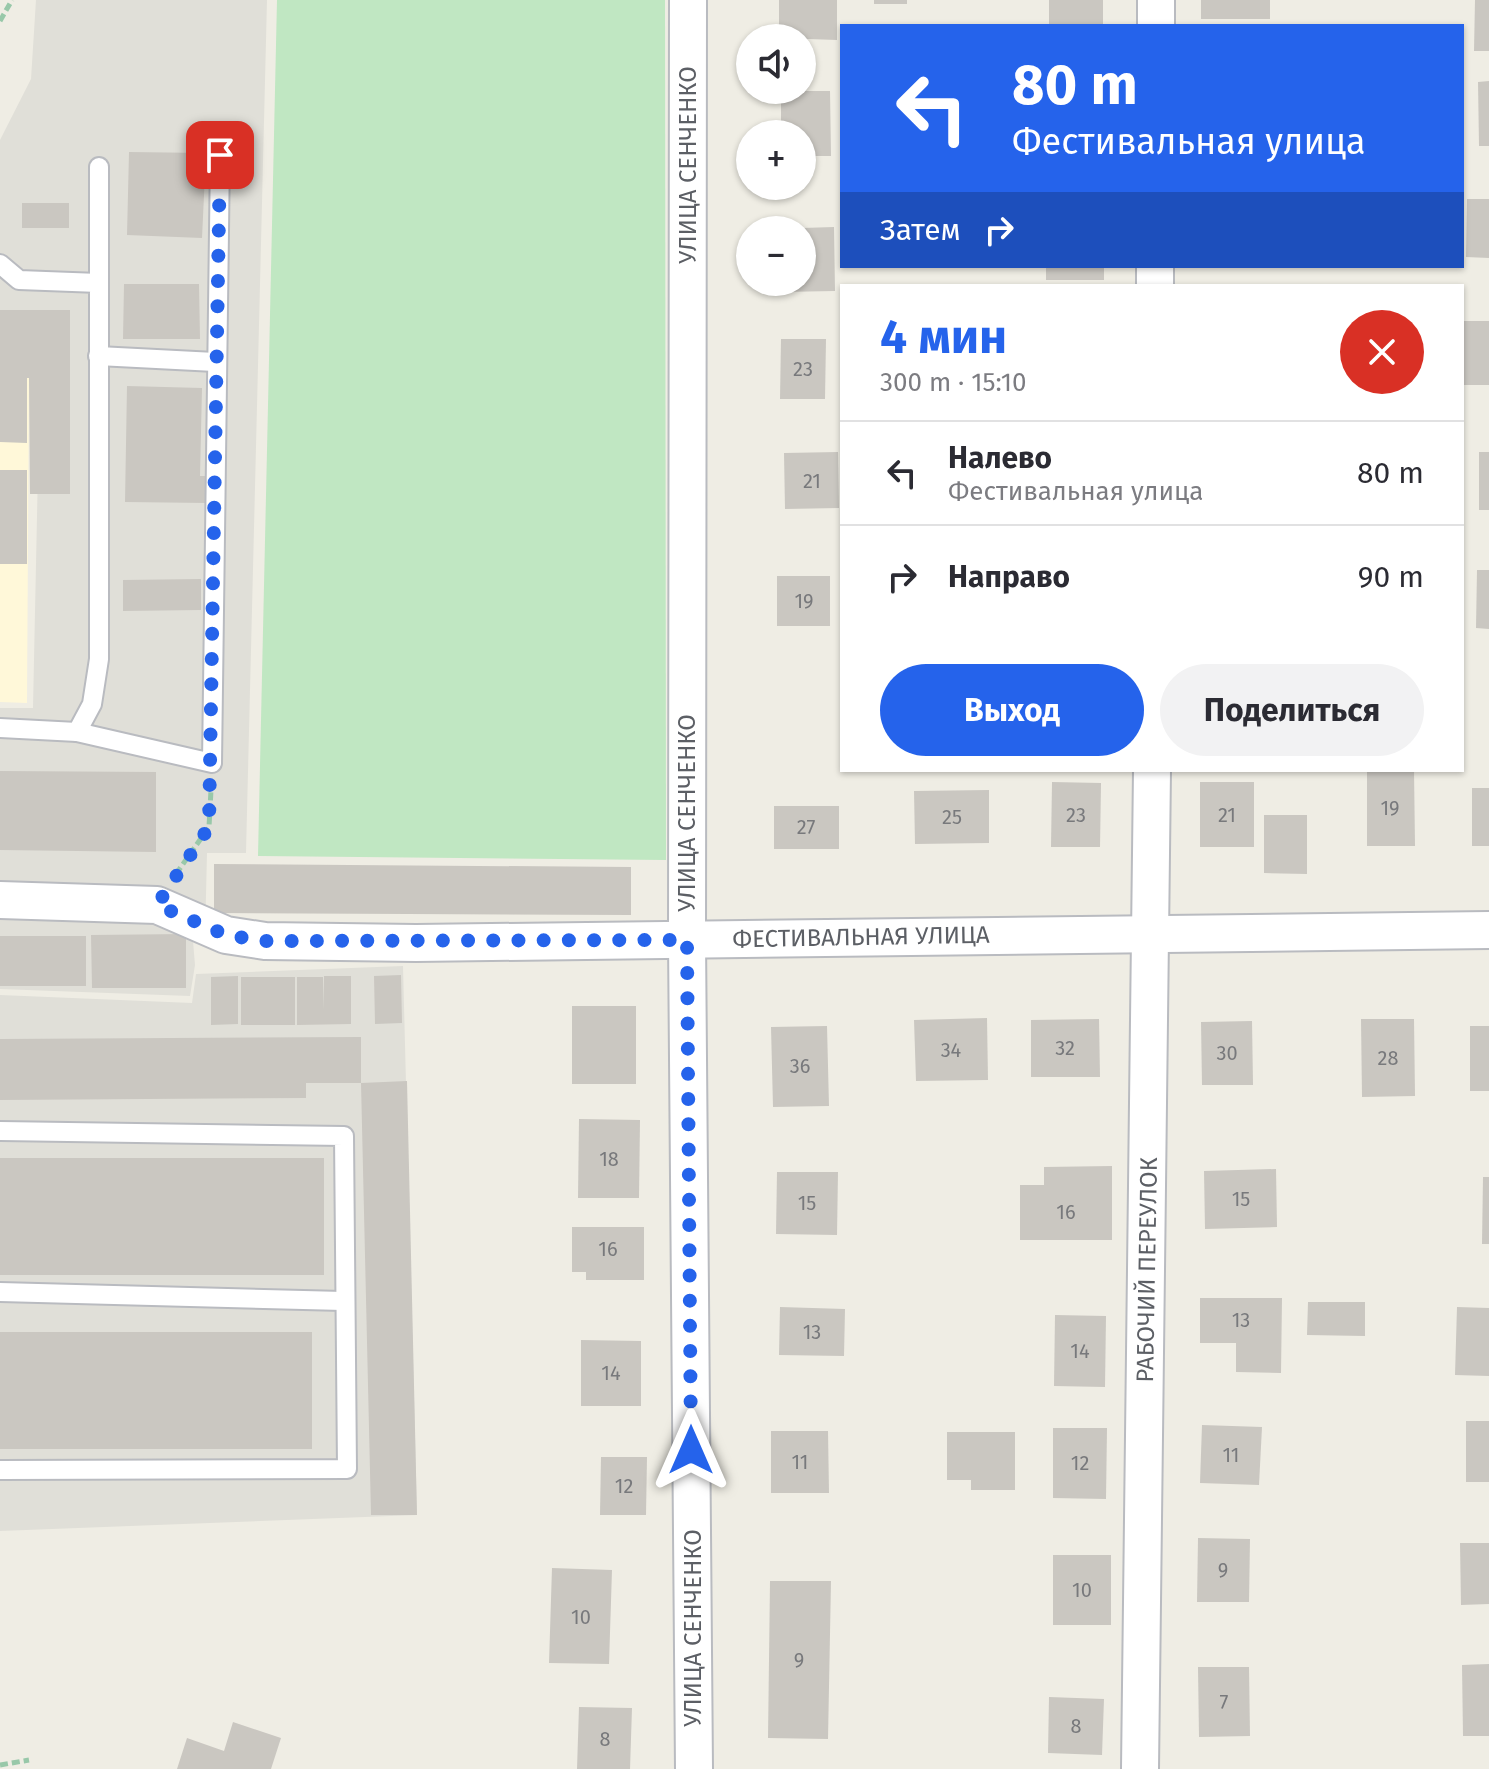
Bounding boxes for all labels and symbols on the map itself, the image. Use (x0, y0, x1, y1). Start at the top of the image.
street label: УЛИЦА СЕНЧЕНКО (674, 66, 702, 264)
pin (186, 121, 254, 189)
house number: 23 (793, 357, 813, 381)
house number: 21 (803, 469, 821, 493)
house number: 19 (794, 589, 814, 613)
street label: УЛИЦА СЕНЧЕНКО (673, 714, 701, 912)
house number: 19 (1380, 796, 1400, 820)
house number: 23 (1066, 803, 1086, 827)
house number: 21 (1218, 803, 1236, 827)
house number: 25 (942, 805, 962, 829)
house number: 27 (797, 815, 815, 839)
street label: ФЕСТИВАЛЬНАЯ УЛИЦА (732, 921, 990, 953)
house number: 32 (1055, 1036, 1075, 1060)
house number: 34 (941, 1038, 962, 1062)
house number: 30 (1216, 1041, 1238, 1065)
house number: 28 (1378, 1046, 1398, 1070)
house number: 36 (790, 1054, 810, 1078)
house number: 18 (599, 1147, 619, 1171)
street label: РАБОЧИЙ ПЕРЕУЛОК (1131, 1157, 1163, 1383)
house number: 15 (1232, 1187, 1250, 1211)
house number: 15 (798, 1191, 816, 1215)
house number: 16 (1056, 1200, 1076, 1224)
house number: 16 (598, 1237, 618, 1261)
house number: 13 (1232, 1308, 1250, 1332)
house number: 13 (803, 1320, 821, 1344)
house number: 14 (1070, 1339, 1090, 1363)
house number: 14 (601, 1361, 621, 1385)
position arrow (649, 1408, 733, 1492)
house number: 11 (1222, 1443, 1240, 1467)
house number: 11 (791, 1450, 809, 1474)
house number: 12 (1071, 1451, 1089, 1475)
house number: 12 (615, 1474, 633, 1498)
street label: УЛИЦА СЕНЧЕНКО (679, 1529, 707, 1727)
house number: 9 (1218, 1558, 1228, 1582)
house number: 10 (1072, 1578, 1092, 1602)
house number: 10 (571, 1605, 591, 1629)
house number: 9 (794, 1648, 804, 1672)
house number: 7 (1220, 1690, 1229, 1714)
house number: 8 (1070, 1714, 1082, 1738)
house number: 8 (599, 1727, 611, 1751)

